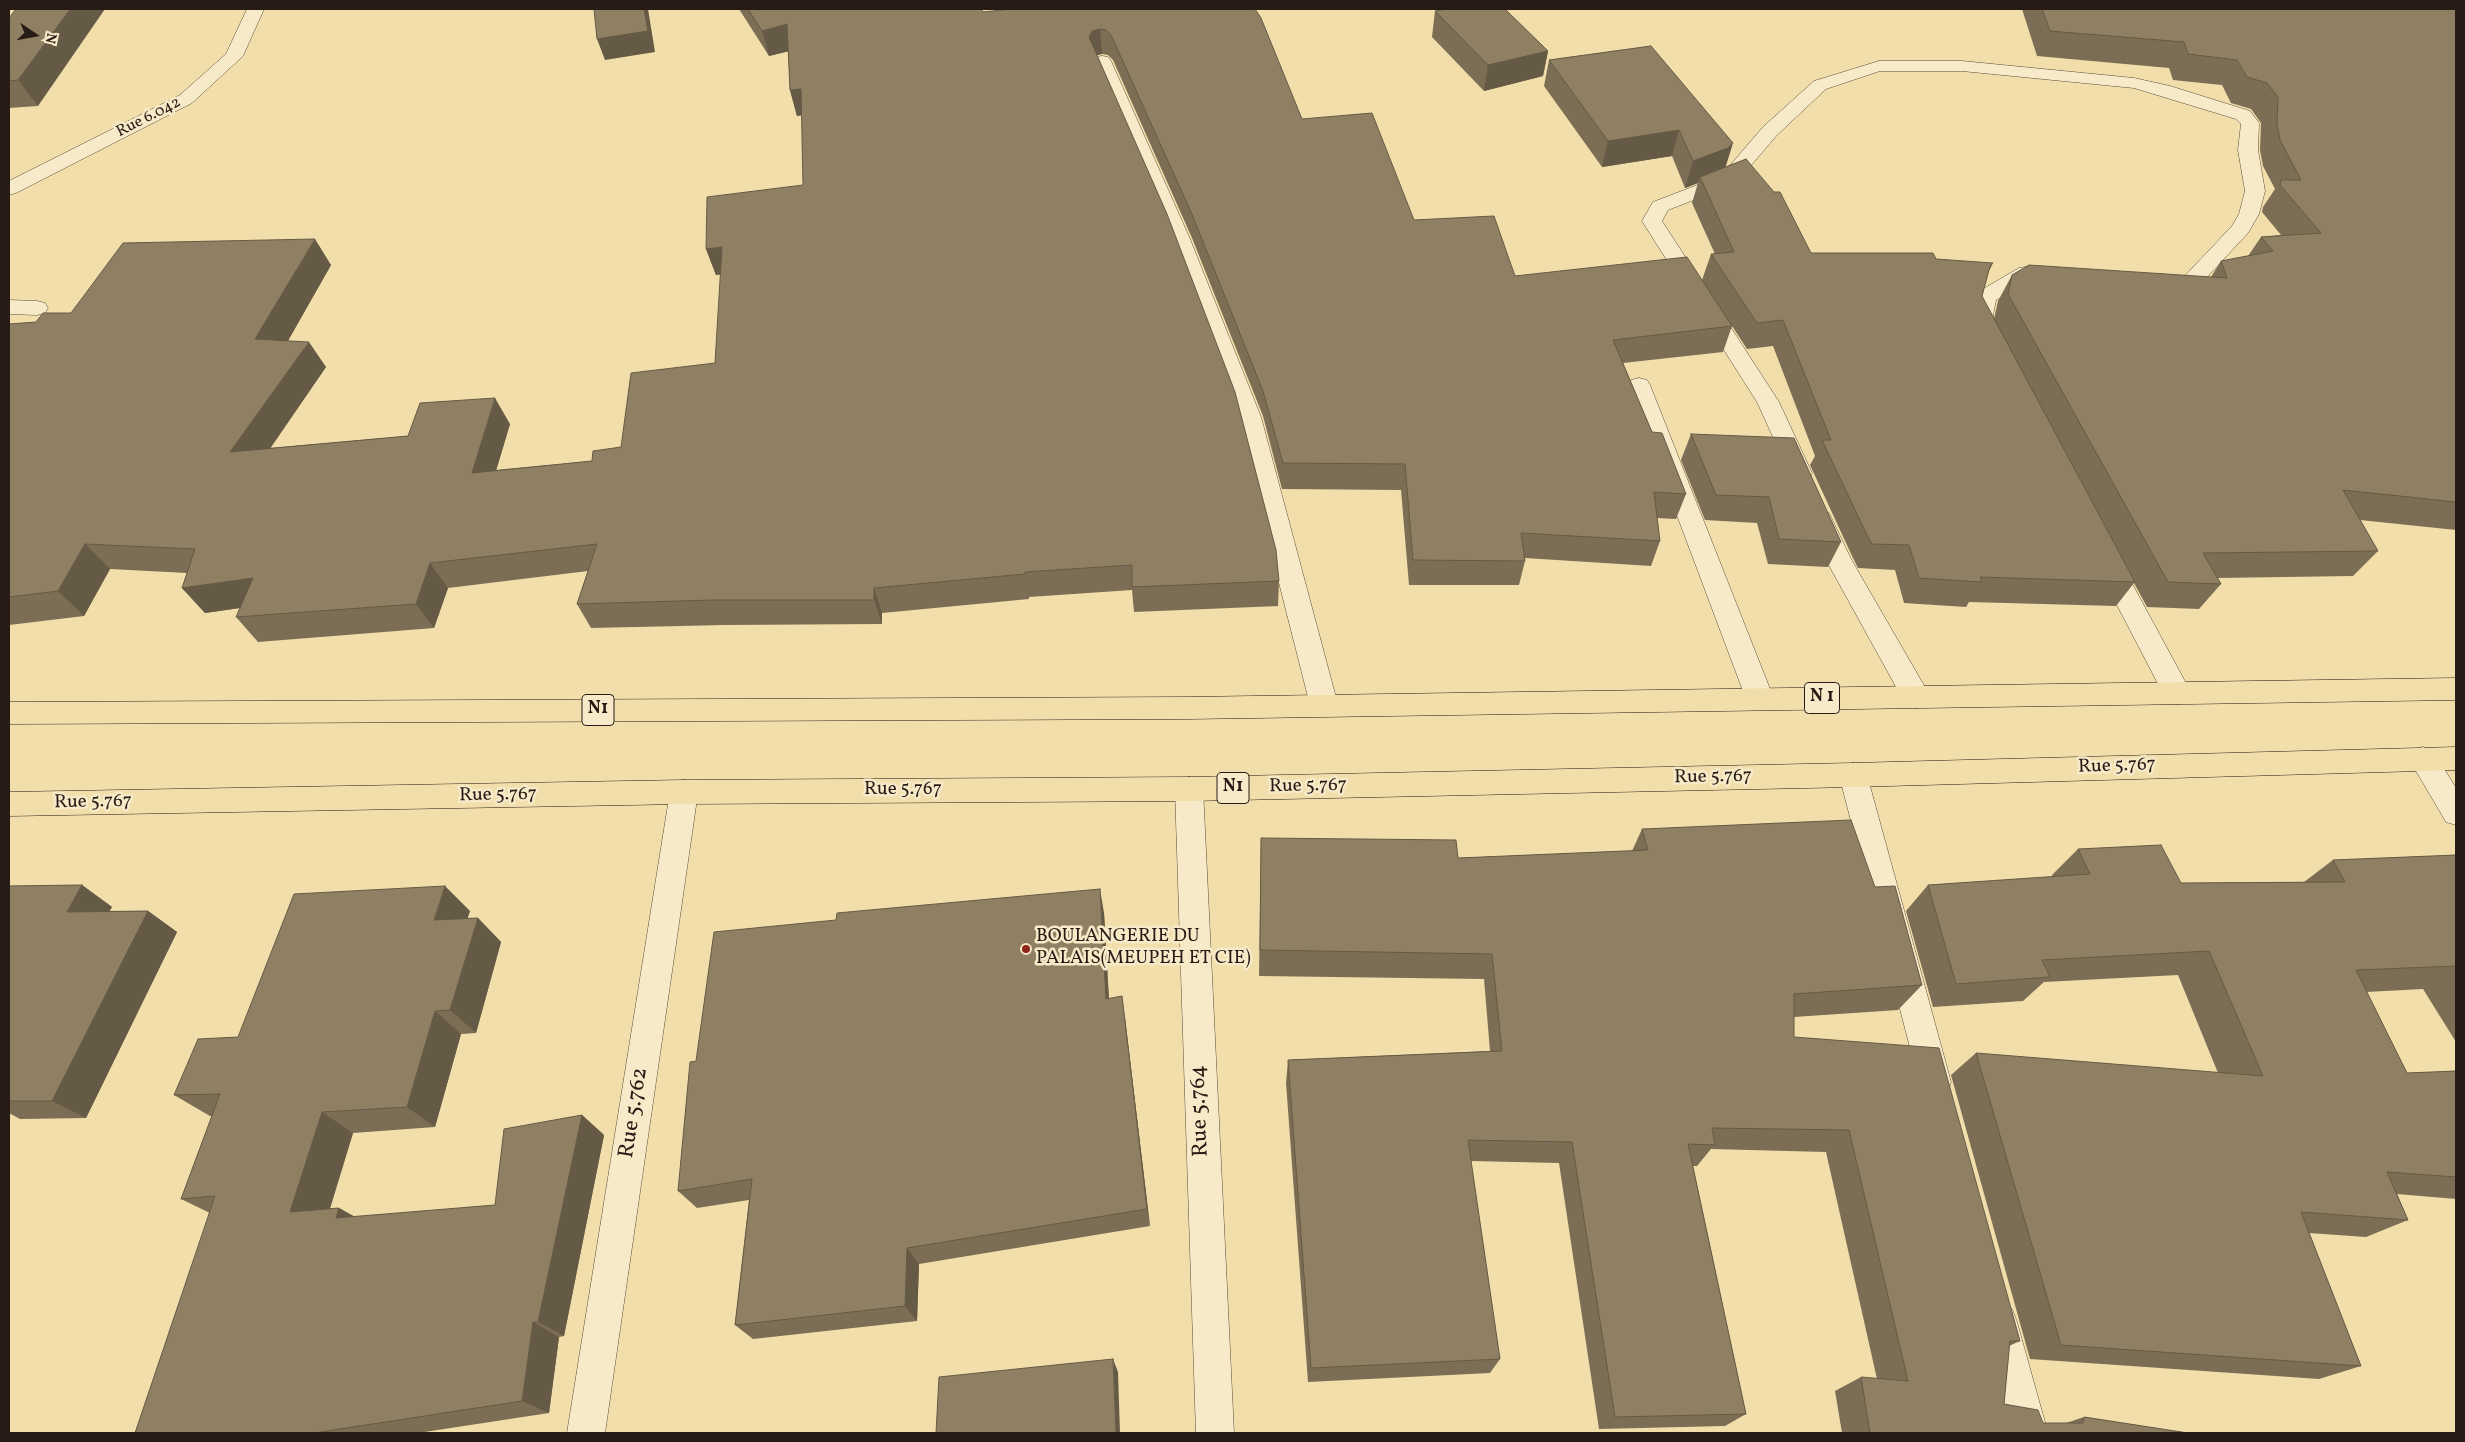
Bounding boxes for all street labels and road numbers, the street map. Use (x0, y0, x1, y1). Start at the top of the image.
street label: Rue 6.042 (113, 94, 185, 142)
road number: N 1 (1804, 682, 1840, 714)
road number: N1 (582, 694, 614, 726)
street label: Rue 5.767 (2078, 754, 2156, 780)
street label: Rue 5.767 (1674, 766, 1752, 790)
road number: N1 (1217, 772, 1249, 804)
street label: Rue 5.767 (1269, 775, 1347, 799)
street label: Rue 5.767 (864, 780, 942, 802)
street label: Rue 5.767 (459, 784, 537, 808)
street label: Rue 5.767 (54, 791, 132, 815)
street label: Rue 5.764 (1186, 1065, 1216, 1157)
street label: Rue 5.762 (615, 1066, 655, 1160)

